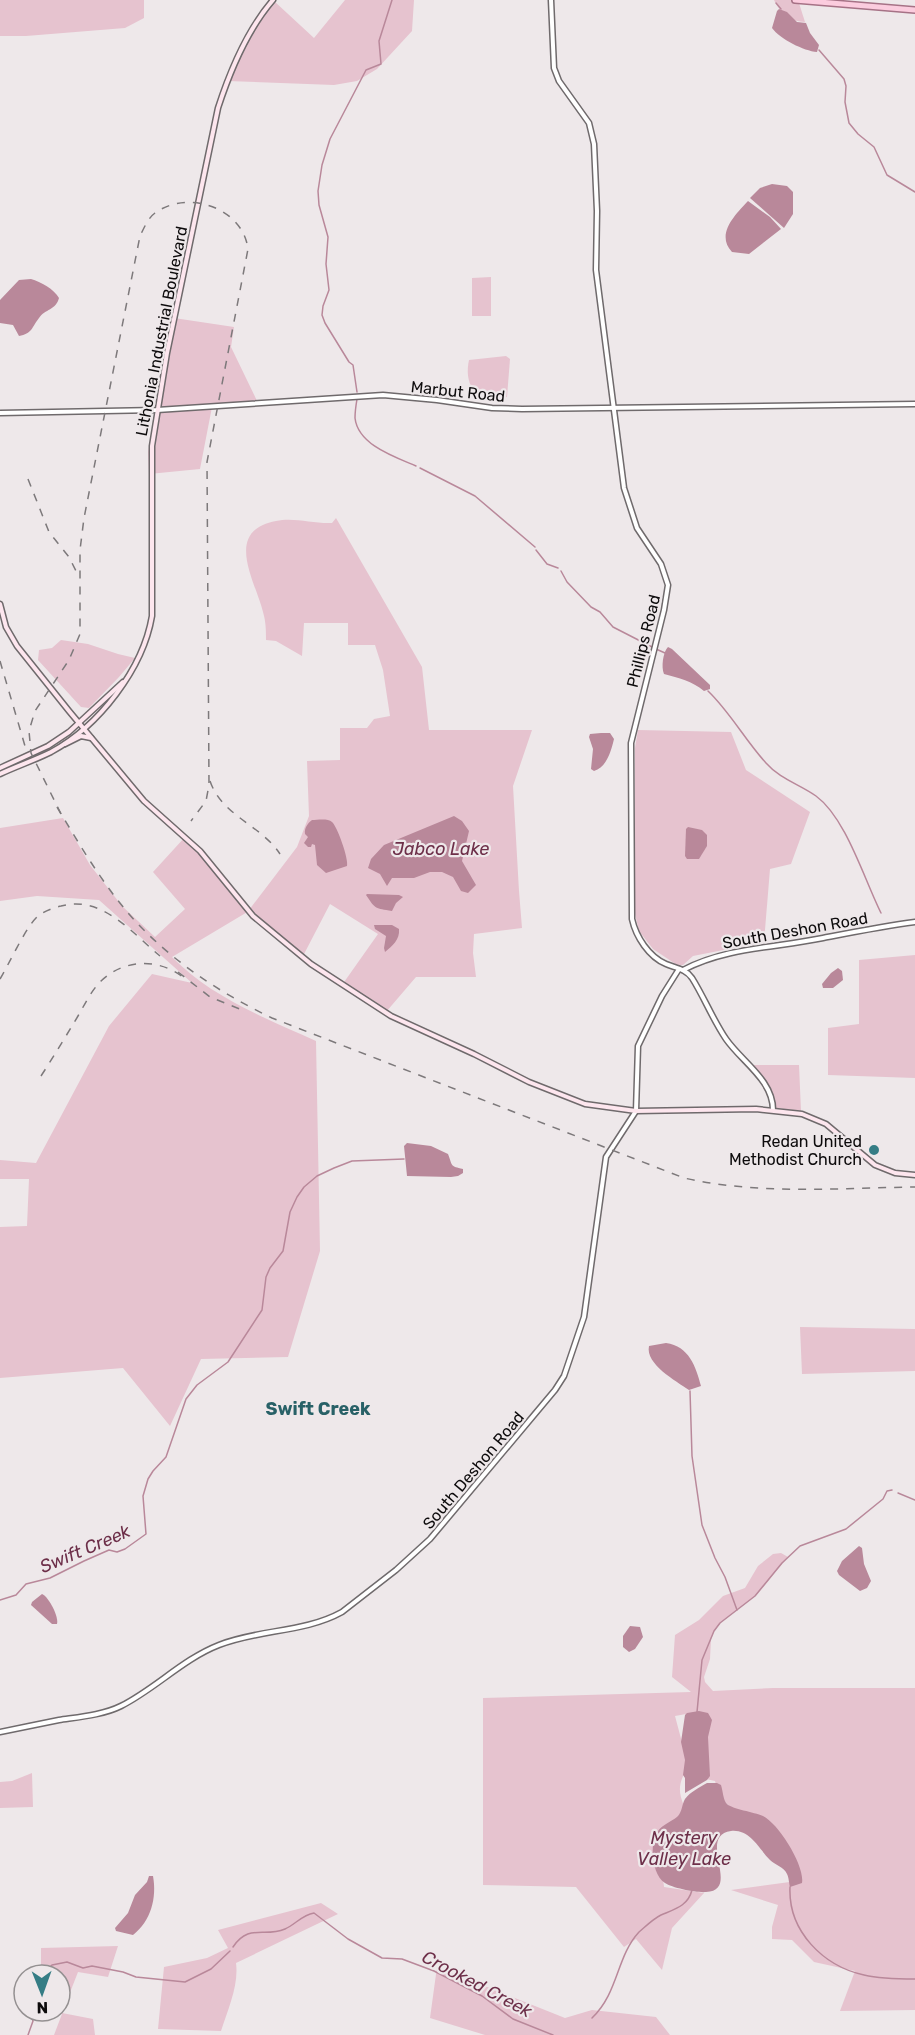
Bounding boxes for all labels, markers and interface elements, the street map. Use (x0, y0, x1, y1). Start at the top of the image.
street label: Lithonia Industrial Boulevard (132, 225, 191, 438)
street label: Marbut Road (410, 377, 506, 406)
street label: Phillips Road (623, 593, 664, 690)
water label: Jabco Lake (393, 838, 489, 860)
street label: South Deshon Road (721, 908, 869, 953)
place label: Redan United Methodist Church (729, 1132, 862, 1169)
marker: Redan United Methodist Church (867, 1143, 881, 1157)
district label: Swift Creek (265, 1398, 371, 1420)
street label: South Deshon Road (419, 1408, 528, 1533)
water label: Swift Creek (36, 1520, 134, 1578)
water label: Mystery Valley Lake (637, 1827, 731, 1870)
water label: Crooked Creek (418, 1946, 536, 2023)
north arrow (12, 1963, 72, 2023)
text: N (36, 1998, 48, 2017)

